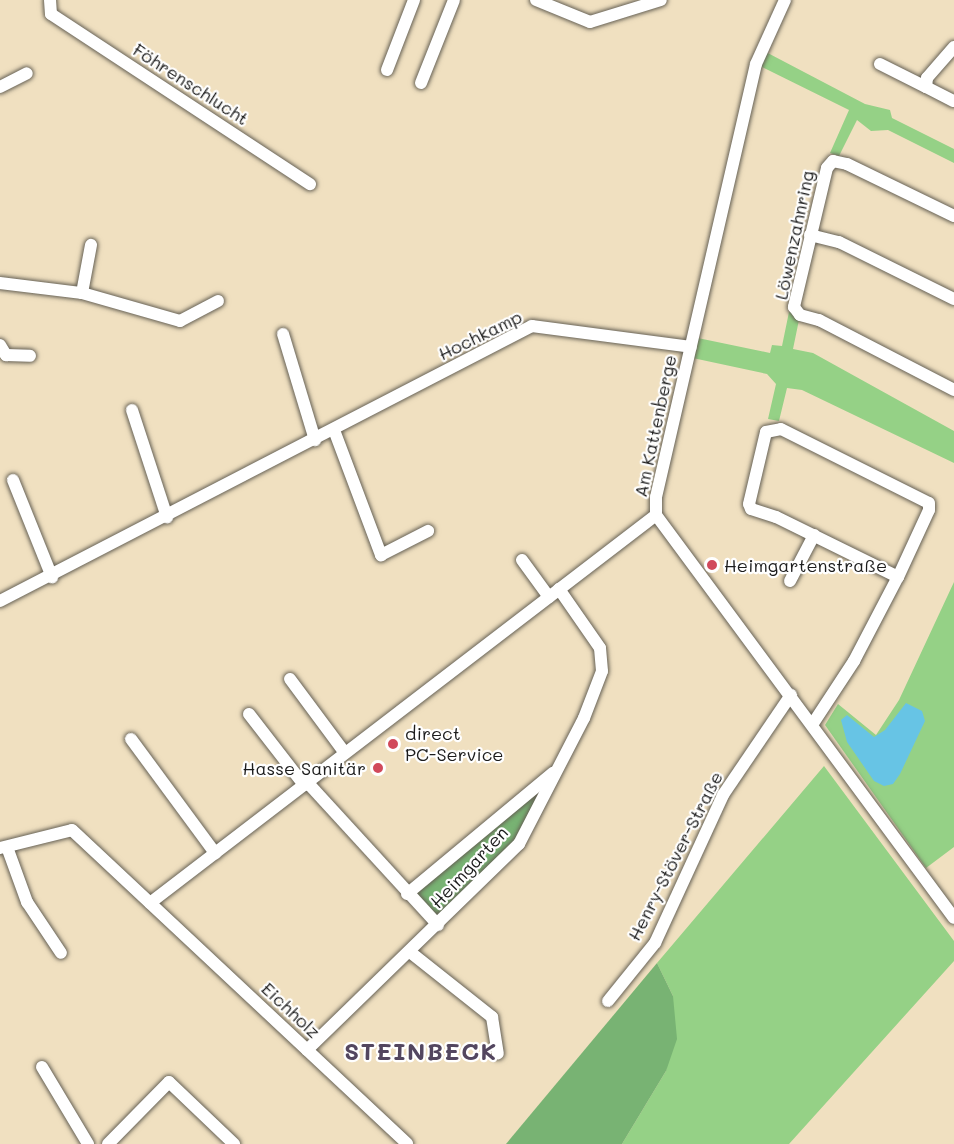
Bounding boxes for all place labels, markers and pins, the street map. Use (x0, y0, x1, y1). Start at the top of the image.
place label: Heimgartenstraße (724, 554, 887, 576)
marker: Heimgartenstraße (705, 558, 719, 572)
place label: direct PC-Service (405, 723, 504, 766)
marker: direct PC-Service (386, 737, 400, 751)
place label: Hasse Sanitär (243, 757, 366, 779)
marker: Hasse Sanitär (371, 761, 385, 775)

